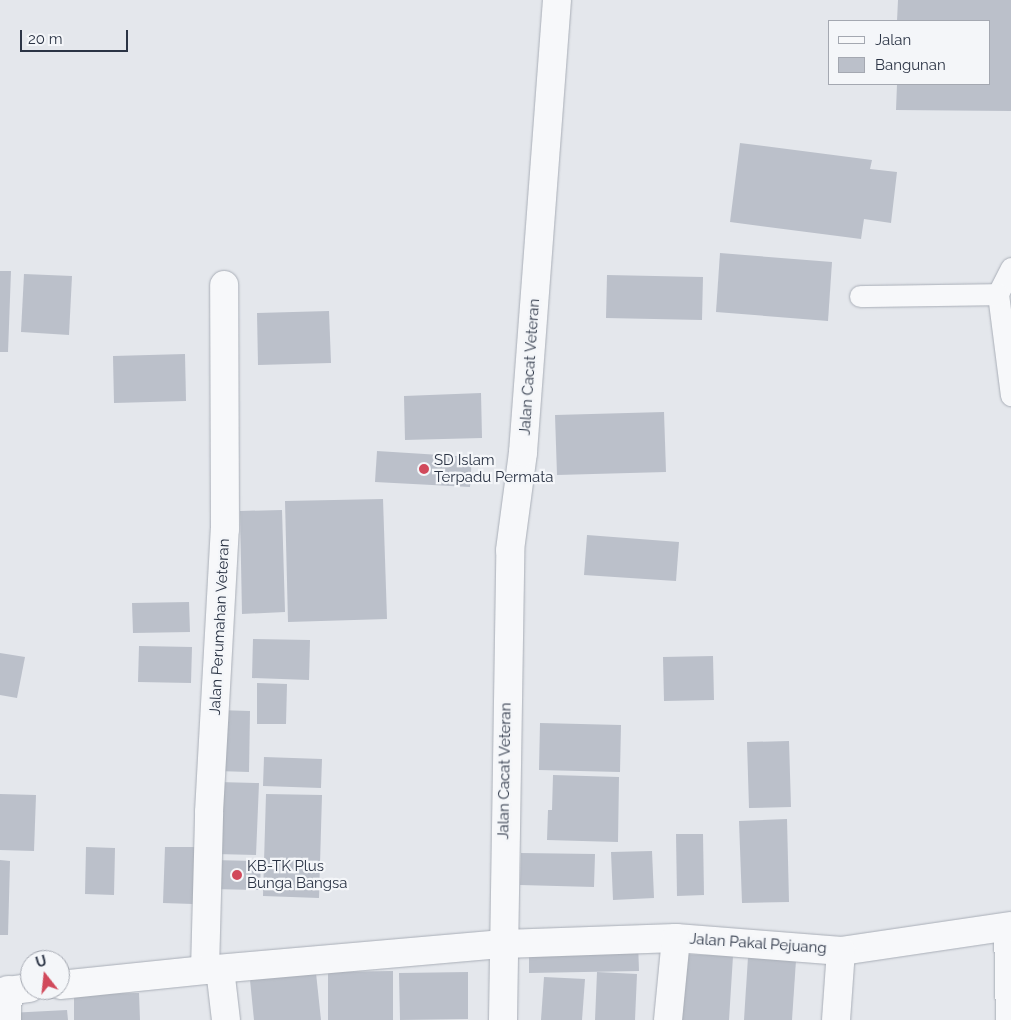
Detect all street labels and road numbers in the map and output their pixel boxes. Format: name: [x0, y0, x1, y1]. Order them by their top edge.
street label: Jalan Cacat Veteran: [516, 298, 544, 436]
street label: Jalan Perumahan Veteran: [206, 538, 234, 716]
street label: Jalan Cacat Veteran: [495, 702, 515, 840]
street label: Jalan Pakal Pejuang: [689, 930, 827, 958]

